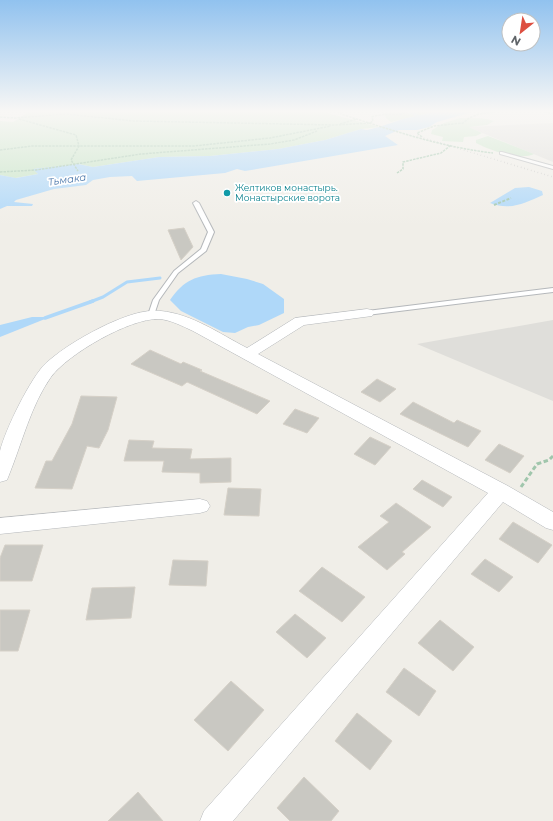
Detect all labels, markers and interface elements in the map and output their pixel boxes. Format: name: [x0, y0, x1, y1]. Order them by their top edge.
north arrow: [501, 12, 541, 52]
text: N: [509, 32, 523, 49]
water label: Тьмака: [47, 170, 87, 189]
place label: Желтиков монастырь. Монастырские ворота: [235, 182, 340, 203]
marker: Желтиков монастырь. Монастырские ворота: [222, 188, 232, 198]

